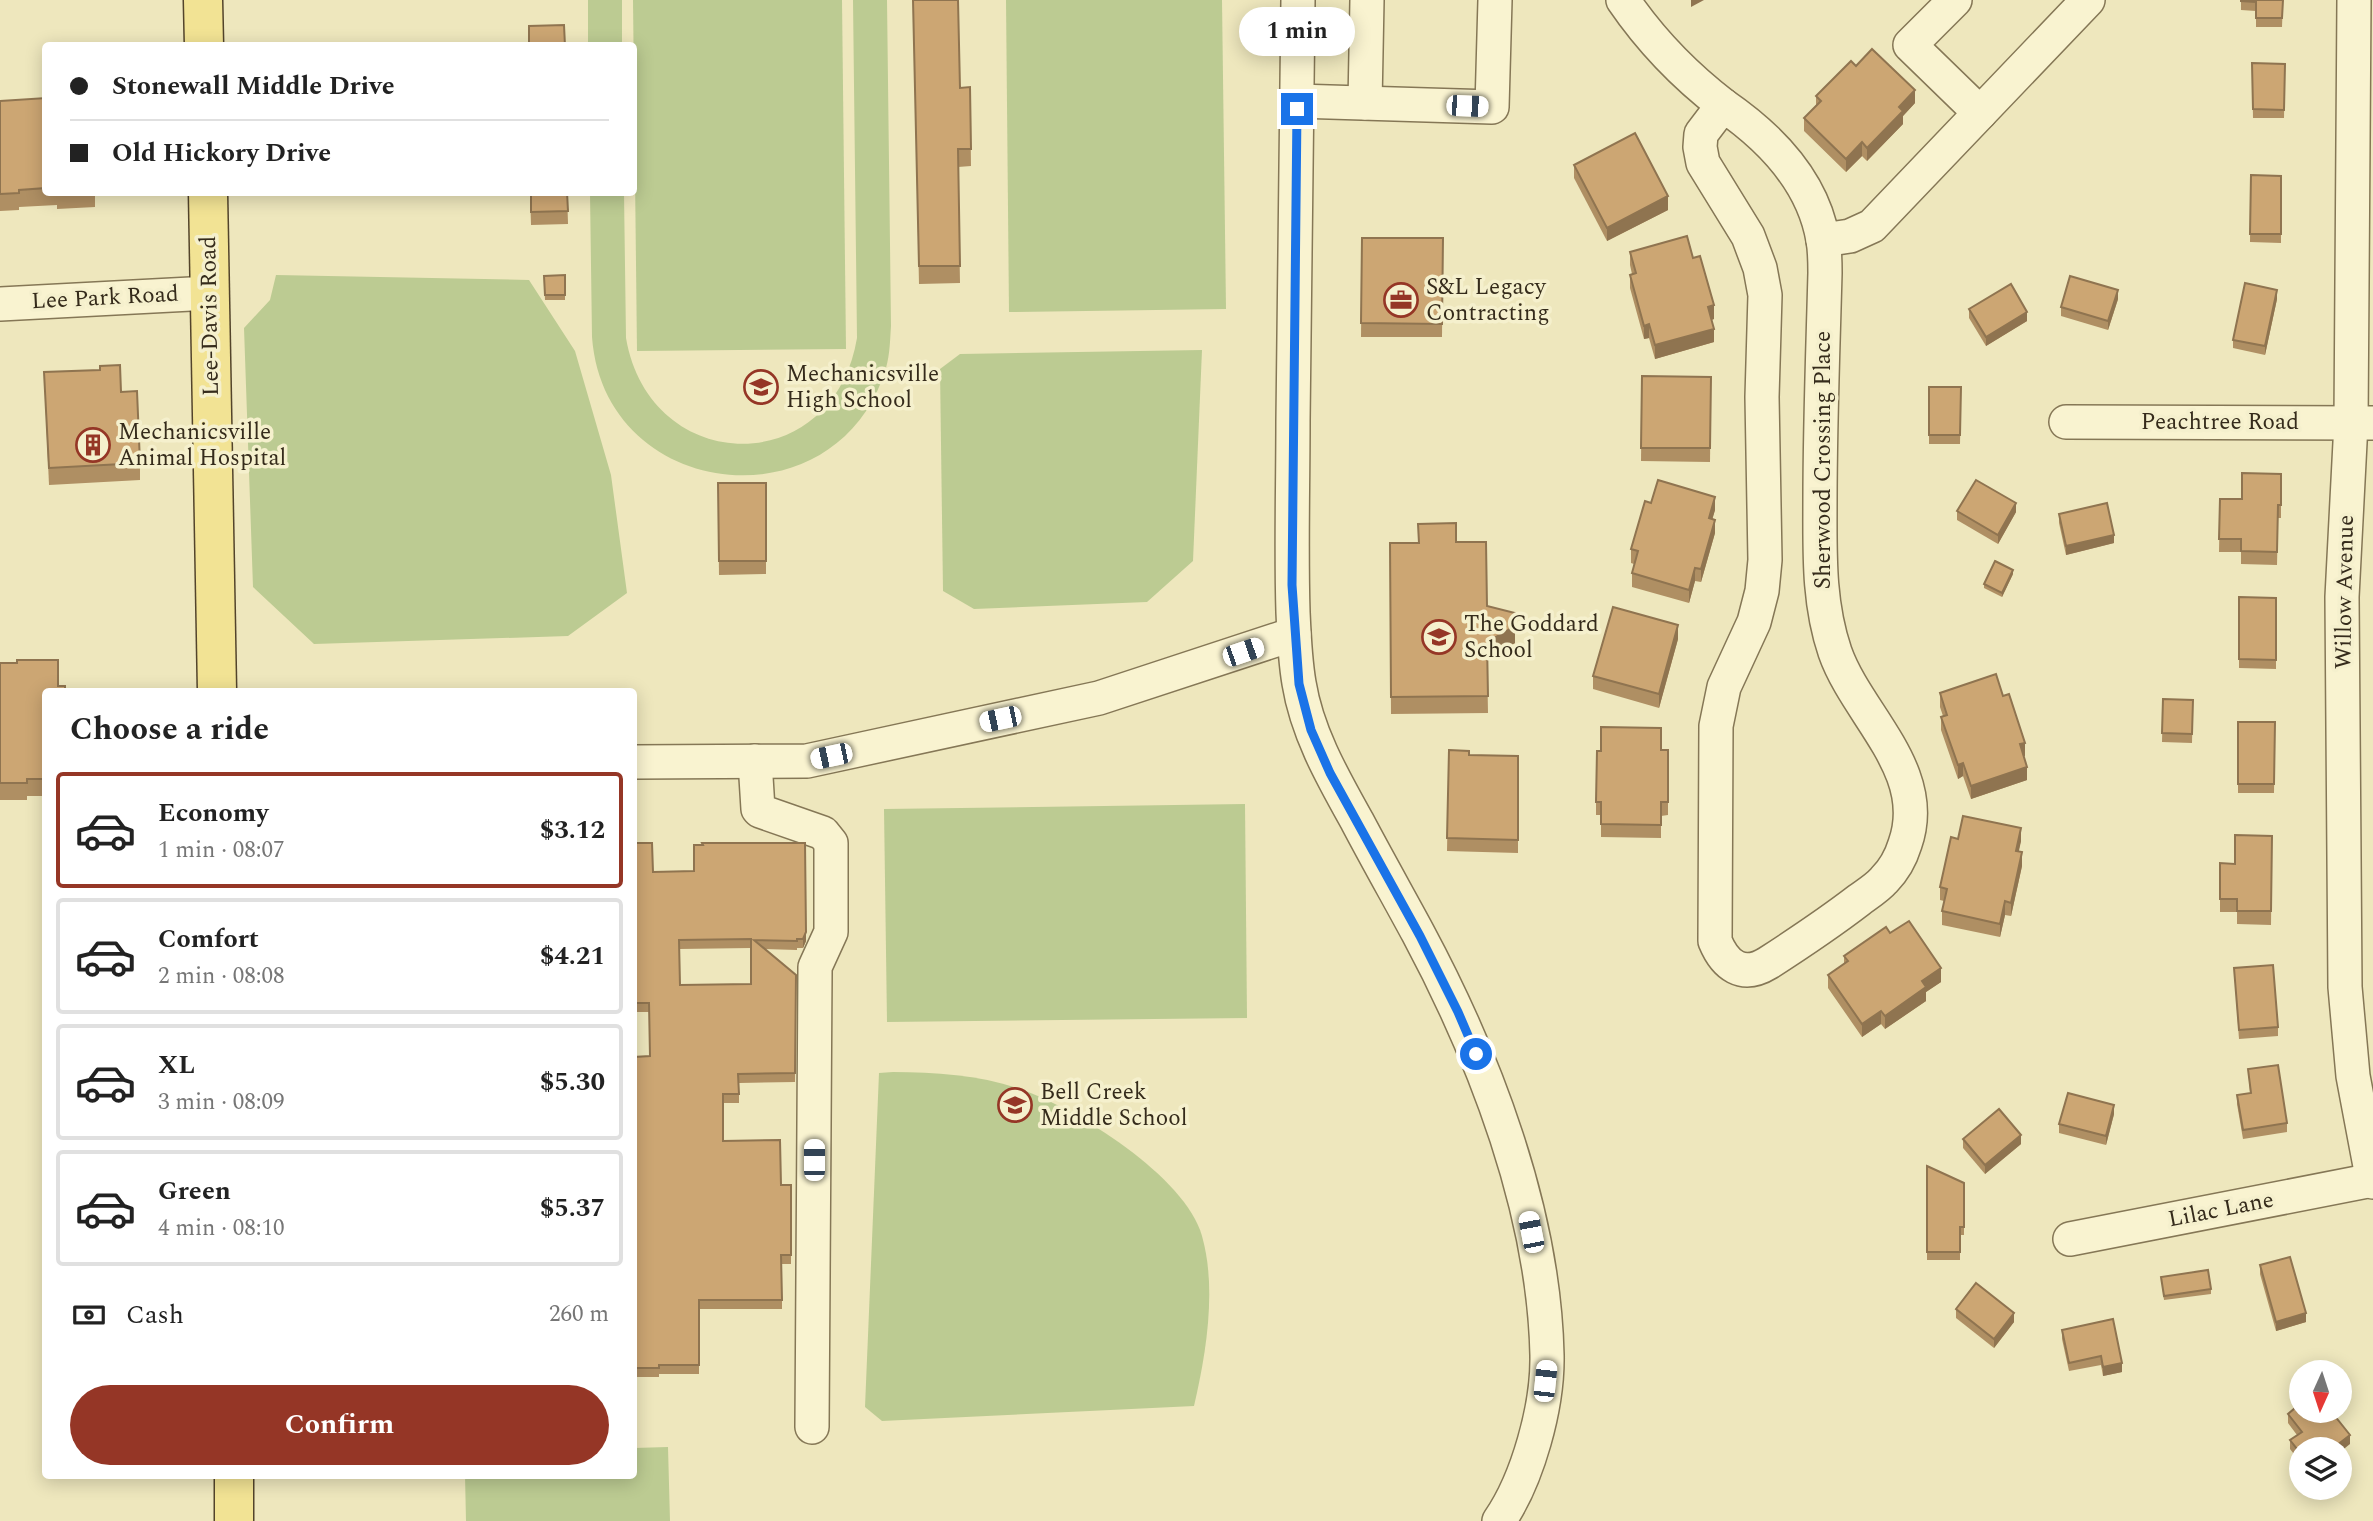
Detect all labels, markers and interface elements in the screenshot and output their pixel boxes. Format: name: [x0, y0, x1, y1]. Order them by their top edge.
callout: 1 min: [1239, 7, 1355, 56]
text: 1 min: [1266, 14, 1328, 49]
text: Stonewall Middle Drive: [112, 66, 395, 106]
route end: [1281, 93, 1313, 125]
car: [1446, 95, 1489, 117]
text: Old Hickory Drive: [112, 133, 331, 173]
street label: Lee-Davis Road: [191, 235, 229, 397]
place label: S&L Legacy Contracting: [1426, 270, 1550, 331]
street label: Lee Park Road: [30, 277, 180, 319]
office icon: S&L Legacy Contracting: [1382, 281, 1420, 319]
street label: Sherwood Crossing Place: [1806, 331, 1841, 589]
place label: Mechanicsville High School: [786, 357, 939, 418]
school or university icon: Mechanicsville High School: [742, 368, 780, 406]
street label: Peachtree Road: [2141, 405, 2299, 440]
place label: Mechanicsville Animal Hospital: [118, 415, 286, 476]
building icon: Mechanicsville Animal Hospital: [74, 426, 112, 464]
street label: Willow Avenue: [2326, 514, 2364, 670]
place label: The Goddard School: [1464, 607, 1599, 668]
school or university icon: The Goddard School: [1420, 618, 1458, 656]
car: [1220, 635, 1267, 669]
car: [978, 704, 1023, 734]
text: Choose a ride: [70, 705, 269, 754]
car: [809, 741, 854, 771]
text: Economy: [158, 793, 268, 833]
icon: car: [74, 799, 137, 862]
text: $3.12: [540, 810, 605, 850]
text: 1 min · 08:07: [158, 833, 285, 868]
text: Comfort: [158, 919, 259, 959]
icon: car: [74, 925, 137, 988]
text: $4.21: [540, 936, 605, 976]
text: 2 min · 08:08: [158, 959, 285, 994]
route start: [1460, 1038, 1492, 1070]
text: XL: [158, 1045, 195, 1085]
icon: car: [74, 1051, 137, 1114]
text: $5.30: [540, 1062, 605, 1102]
place label: Bell Creek Middle School: [1040, 1075, 1187, 1136]
text: 3 min · 08:09: [158, 1085, 285, 1120]
school or university icon: Bell Creek Middle School: [996, 1086, 1034, 1124]
car: [804, 1139, 825, 1181]
text: Green: [158, 1171, 231, 1211]
icon: car: [74, 1177, 137, 1240]
street label: Lilac Lane: [2165, 1183, 2277, 1237]
text: $5.37: [540, 1188, 605, 1228]
car: [1517, 1209, 1546, 1255]
text: 4 min · 08:10: [158, 1211, 285, 1246]
text: Cash: [126, 1295, 184, 1335]
icon: cash: [70, 1296, 108, 1334]
text: 260 m: [549, 1297, 609, 1332]
car: [1533, 1359, 1558, 1403]
north arrow: [2289, 1360, 2352, 1423]
map controls: [2289, 1360, 2352, 1500]
button: Confirm: [70, 1385, 609, 1465]
button: layers: [2289, 1437, 2352, 1500]

